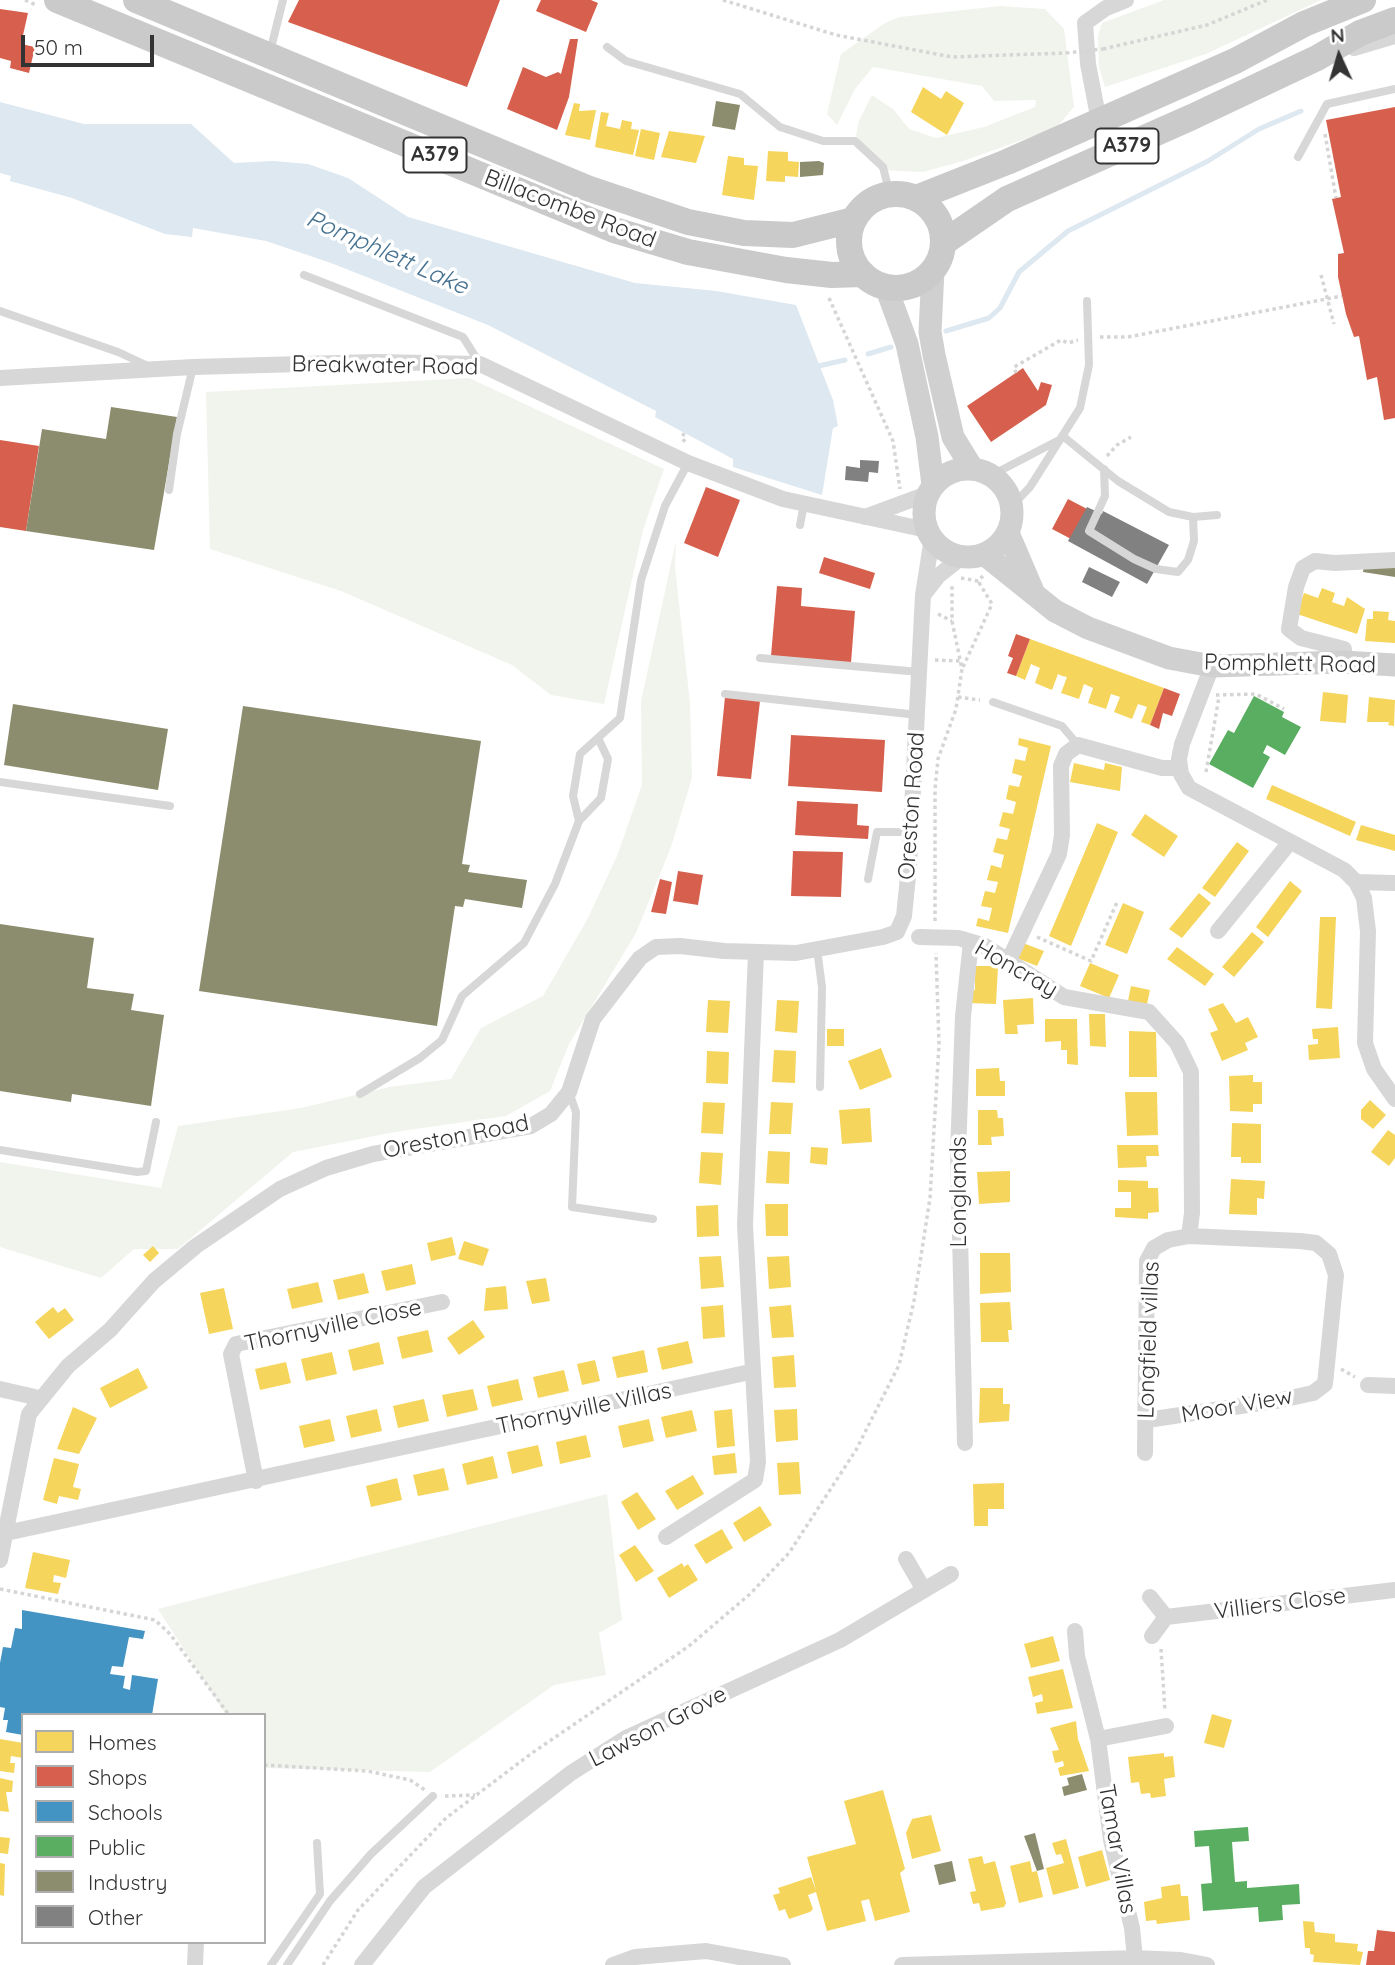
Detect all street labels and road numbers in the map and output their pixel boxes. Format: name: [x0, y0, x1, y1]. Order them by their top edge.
road number: A379: [1096, 128, 1158, 164]
road number: A379: [404, 138, 466, 172]
street label: Billacombe Road: [480, 164, 660, 254]
street label: Breakwater Road: [291, 351, 479, 381]
street label: Pomphlett Road: [1204, 649, 1376, 679]
street label: Oreston Road: [893, 731, 931, 881]
street label: Honcray: [970, 934, 1062, 1004]
street label: Oreston Road: [381, 1109, 531, 1165]
street label: Longlands: [945, 1136, 973, 1248]
street label: Longfield villas: [1132, 1261, 1166, 1419]
street label: Thornyville Close: [242, 1294, 424, 1358]
street label: Thornyville Villas: [494, 1377, 674, 1441]
street label: Moor View: [1179, 1383, 1295, 1429]
street label: Villiers Close: [1213, 1582, 1347, 1626]
street label: Lawson Grove: [585, 1681, 731, 1773]
street label: Tamar Villas: [1092, 1782, 1142, 1916]

